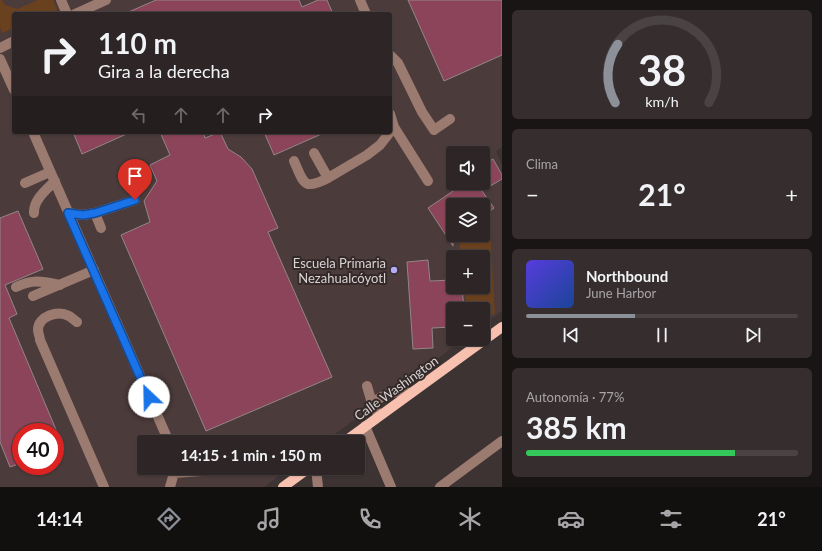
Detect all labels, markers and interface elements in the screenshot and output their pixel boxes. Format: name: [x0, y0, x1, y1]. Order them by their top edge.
text: 110 m: [98, 26, 177, 60]
icon: right: [32, 28, 84, 80]
text: 38: [638, 44, 686, 94]
text: Gira a la derecha: [98, 60, 230, 82]
text: km/h: [645, 92, 679, 109]
icon: left: [128, 104, 150, 126]
icon: ahead: [170, 104, 192, 126]
icon: ahead: [212, 104, 234, 126]
icon: right: [254, 104, 276, 126]
map controls: [446, 146, 490, 346]
button: sound: [446, 146, 490, 190]
text: Clima: [526, 156, 558, 172]
pin: [118, 159, 152, 200]
icon: arrive: [124, 165, 146, 187]
text: 21°: [638, 176, 686, 212]
text: −: [526, 181, 539, 208]
text: +: [785, 181, 798, 208]
button: layers: [446, 198, 490, 242]
button: +: [446, 250, 490, 294]
place label: Escuela Primaria Nezahualcóyotl: [293, 255, 386, 286]
marker: Escuela Primaria Nezahualcóyotl: [389, 265, 399, 275]
text: Northbound: [586, 267, 668, 285]
text: June Harbor: [586, 285, 656, 301]
button: −: [446, 302, 490, 346]
icon: previous: [560, 324, 582, 346]
icon: pause: [651, 324, 673, 346]
icon: next: [742, 324, 764, 346]
street label: Calle Washington: [351, 352, 441, 424]
position arrow: [128, 376, 170, 418]
text: Autonomía · 77%: [526, 389, 624, 405]
text: 385 km: [526, 409, 627, 445]
speed limit sign: 40: [12, 423, 64, 475]
text: 14:15 · 1 min · 150 m: [181, 446, 321, 464]
icon: directions: [155, 505, 183, 533]
icon: music: [255, 505, 283, 533]
icon: phone: [356, 505, 384, 533]
icon: climate: [456, 505, 484, 533]
icon: car: [557, 505, 585, 533]
icon: filters: [657, 505, 685, 533]
text: 14:14: [36, 508, 83, 530]
text: 21°: [757, 508, 786, 530]

